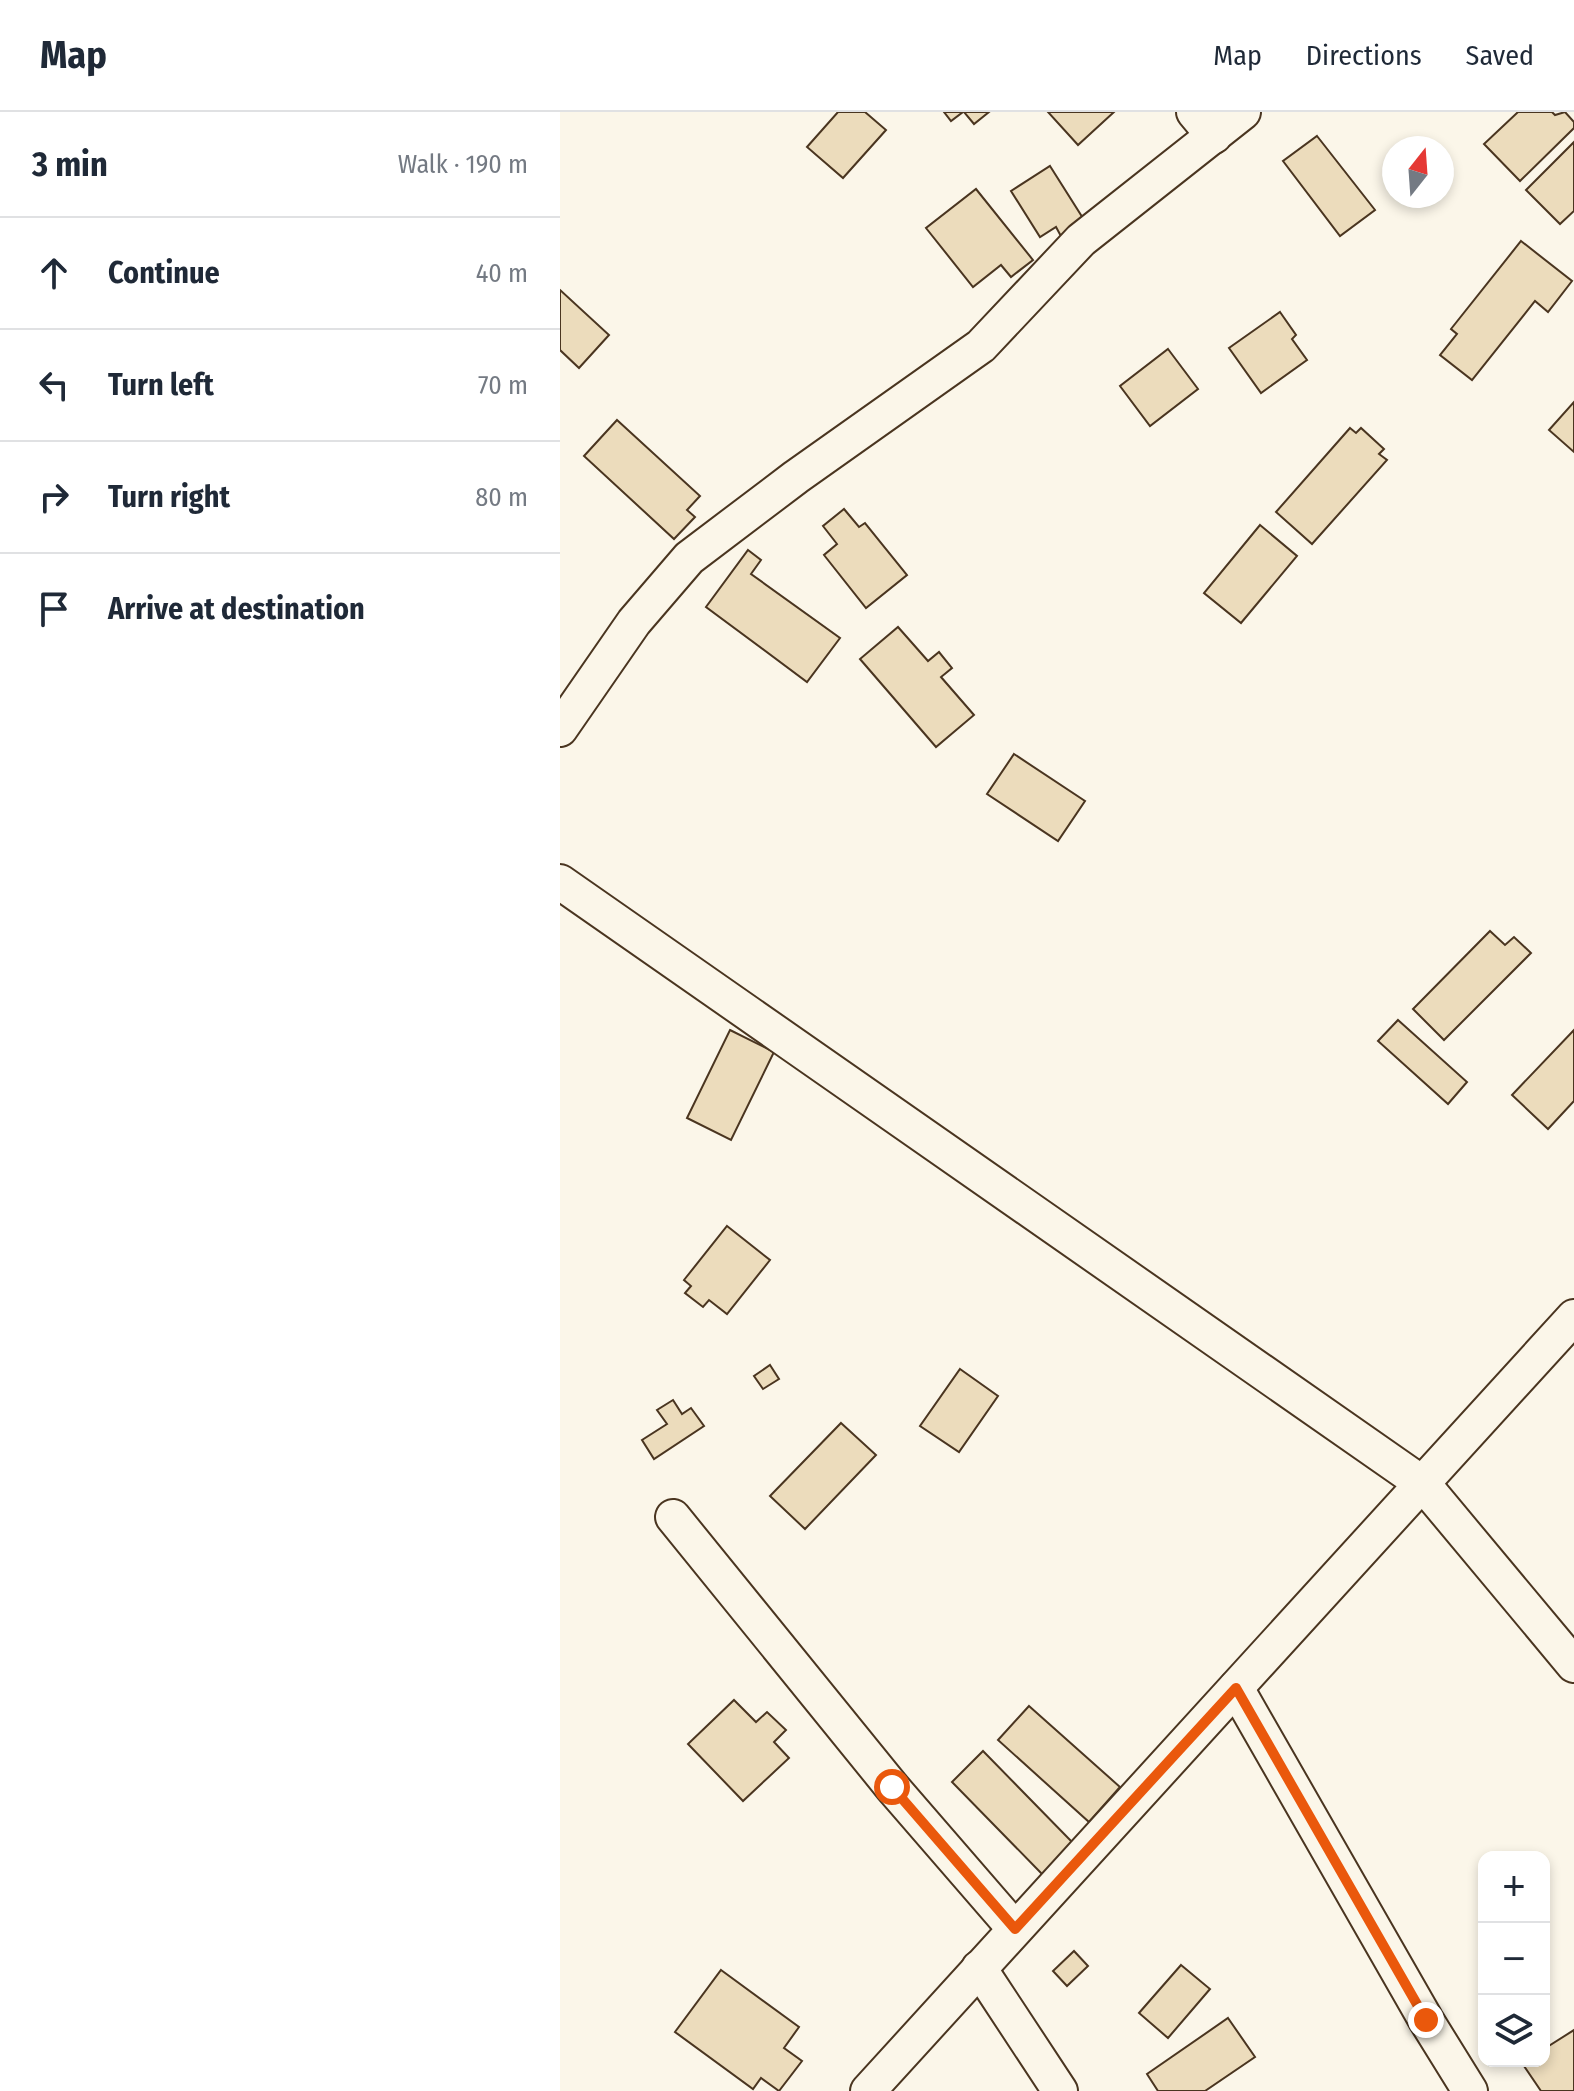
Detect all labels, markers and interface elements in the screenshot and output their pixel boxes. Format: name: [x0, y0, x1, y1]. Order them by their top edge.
text: Map: [40, 32, 107, 78]
text: Map: [1213, 39, 1262, 72]
text: Directions: [1306, 39, 1422, 72]
text: Saved: [1466, 39, 1534, 72]
north arrow: [1382, 136, 1454, 208]
text: 3 min: [32, 144, 108, 185]
text: Walk · 190 m: [398, 149, 528, 180]
icon: ahead: [32, 251, 76, 295]
text: Continue: [108, 255, 220, 291]
text: 40 m: [476, 258, 528, 289]
icon: left: [32, 363, 76, 407]
text: Turn left: [108, 367, 214, 403]
text: 70 m: [478, 370, 528, 401]
icon: right: [32, 475, 76, 519]
text: Turn right: [108, 479, 230, 515]
text: 80 m: [475, 482, 528, 513]
icon: arrive: [32, 587, 76, 631]
text: Arrive at destination: [108, 591, 365, 627]
route start: [874, 1769, 910, 1805]
map controls: [1478, 1851, 1550, 2067]
button: +: [1478, 1851, 1550, 1923]
button: −: [1478, 1923, 1550, 1995]
button: layers: [1478, 1995, 1550, 2067]
route end: [1408, 2002, 1444, 2038]

